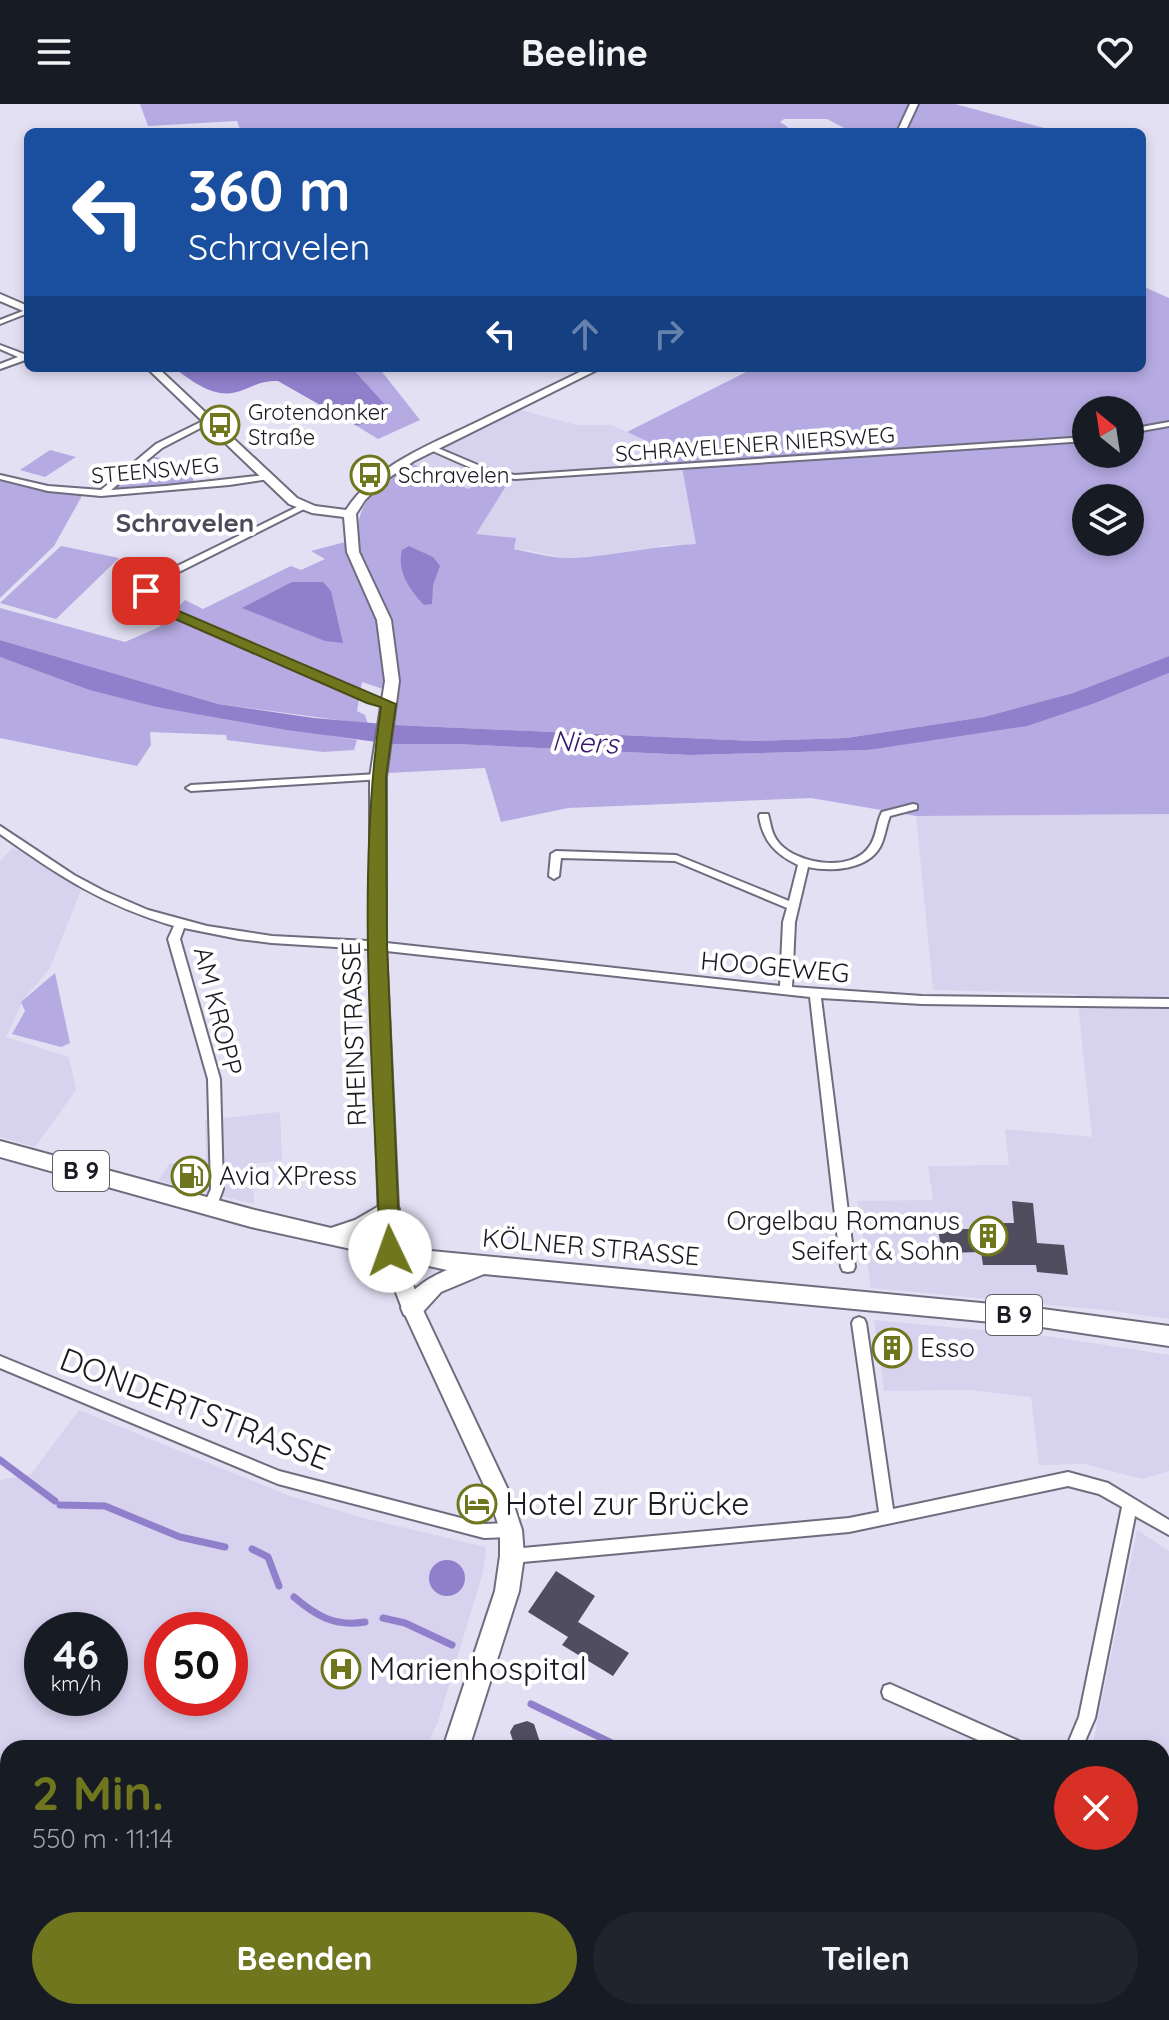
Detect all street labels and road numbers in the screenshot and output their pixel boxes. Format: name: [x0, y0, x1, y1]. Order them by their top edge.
street label: SCHRAVELENER NIERSWEG: [614, 420, 896, 468]
street label: STEENSWEG: [90, 450, 220, 490]
street label: RHEINSTRASSE: [334, 941, 373, 1127]
street label: AM KROPP: [187, 943, 250, 1078]
street label: HOOGEWEG: [699, 944, 851, 989]
road number: B 9: [53, 1151, 109, 1191]
street label: KÖLNER STRASSE: [481, 1221, 701, 1272]
road number: B 9: [986, 1295, 1042, 1335]
street label: DONDERTSTRASSE: [55, 1338, 336, 1478]

